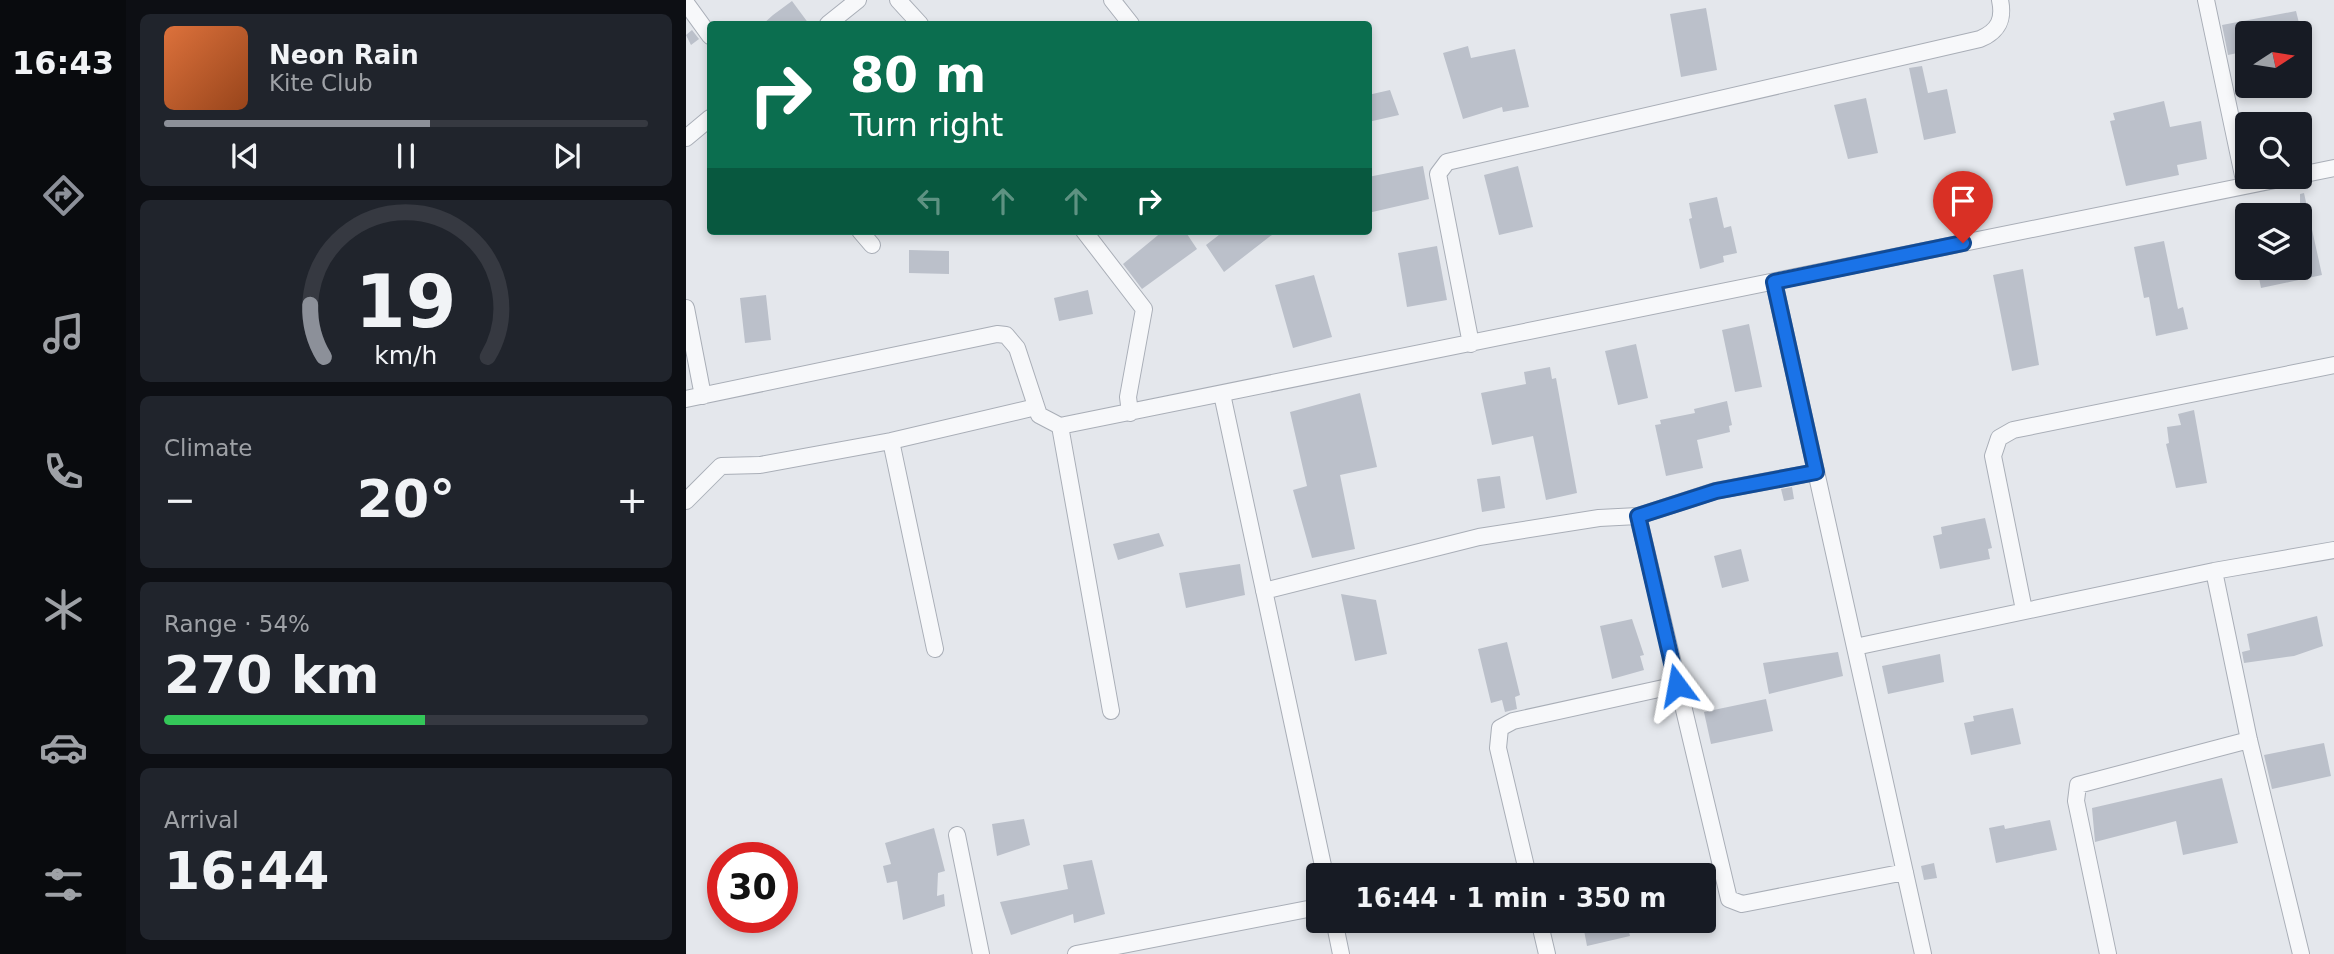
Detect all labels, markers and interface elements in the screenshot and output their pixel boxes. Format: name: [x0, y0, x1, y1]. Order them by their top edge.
north arrow: [2235, 21, 2312, 98]
map controls: [2235, 21, 2312, 280]
text: Neon Rain: [269, 40, 419, 70]
text: 16:43: [12, 44, 114, 82]
text: 80 m: [850, 47, 986, 104]
icon: right: [735, 49, 826, 140]
text: Kite Club: [269, 70, 373, 96]
text: Turn right: [850, 106, 1003, 144]
button: search: [2235, 112, 2312, 189]
icon: previous: [226, 137, 264, 175]
icon: pause: [387, 137, 425, 175]
icon: next: [548, 137, 586, 175]
icon: directions: [39, 171, 88, 220]
pin: [1933, 171, 1993, 243]
icon: left: [911, 182, 949, 220]
icon: ahead: [984, 182, 1022, 220]
icon: ahead: [1057, 182, 1095, 220]
icon: right: [1130, 182, 1168, 220]
icon: arrive: [1944, 182, 1982, 220]
button: layers: [2235, 203, 2312, 280]
text: 19: [355, 259, 457, 344]
icon: music: [39, 309, 88, 358]
text: km/h: [374, 341, 438, 370]
text: Climate: [164, 435, 253, 461]
icon: phone: [39, 447, 88, 496]
text: 20°: [357, 469, 455, 529]
text: −: [164, 478, 196, 522]
text: +: [616, 478, 648, 522]
icon: climate: [39, 585, 88, 634]
text: Range · 54%: [164, 611, 310, 637]
text: 270 km: [164, 645, 379, 705]
position arrow: [1640, 648, 1714, 722]
icon: car: [39, 723, 88, 772]
text: Arrival: [164, 807, 239, 833]
text: 16:44: [164, 841, 330, 901]
speed limit sign: 30: [707, 842, 798, 933]
icon: filters: [39, 860, 88, 909]
text: 16:44 · 1 min · 350 m: [1356, 883, 1666, 913]

